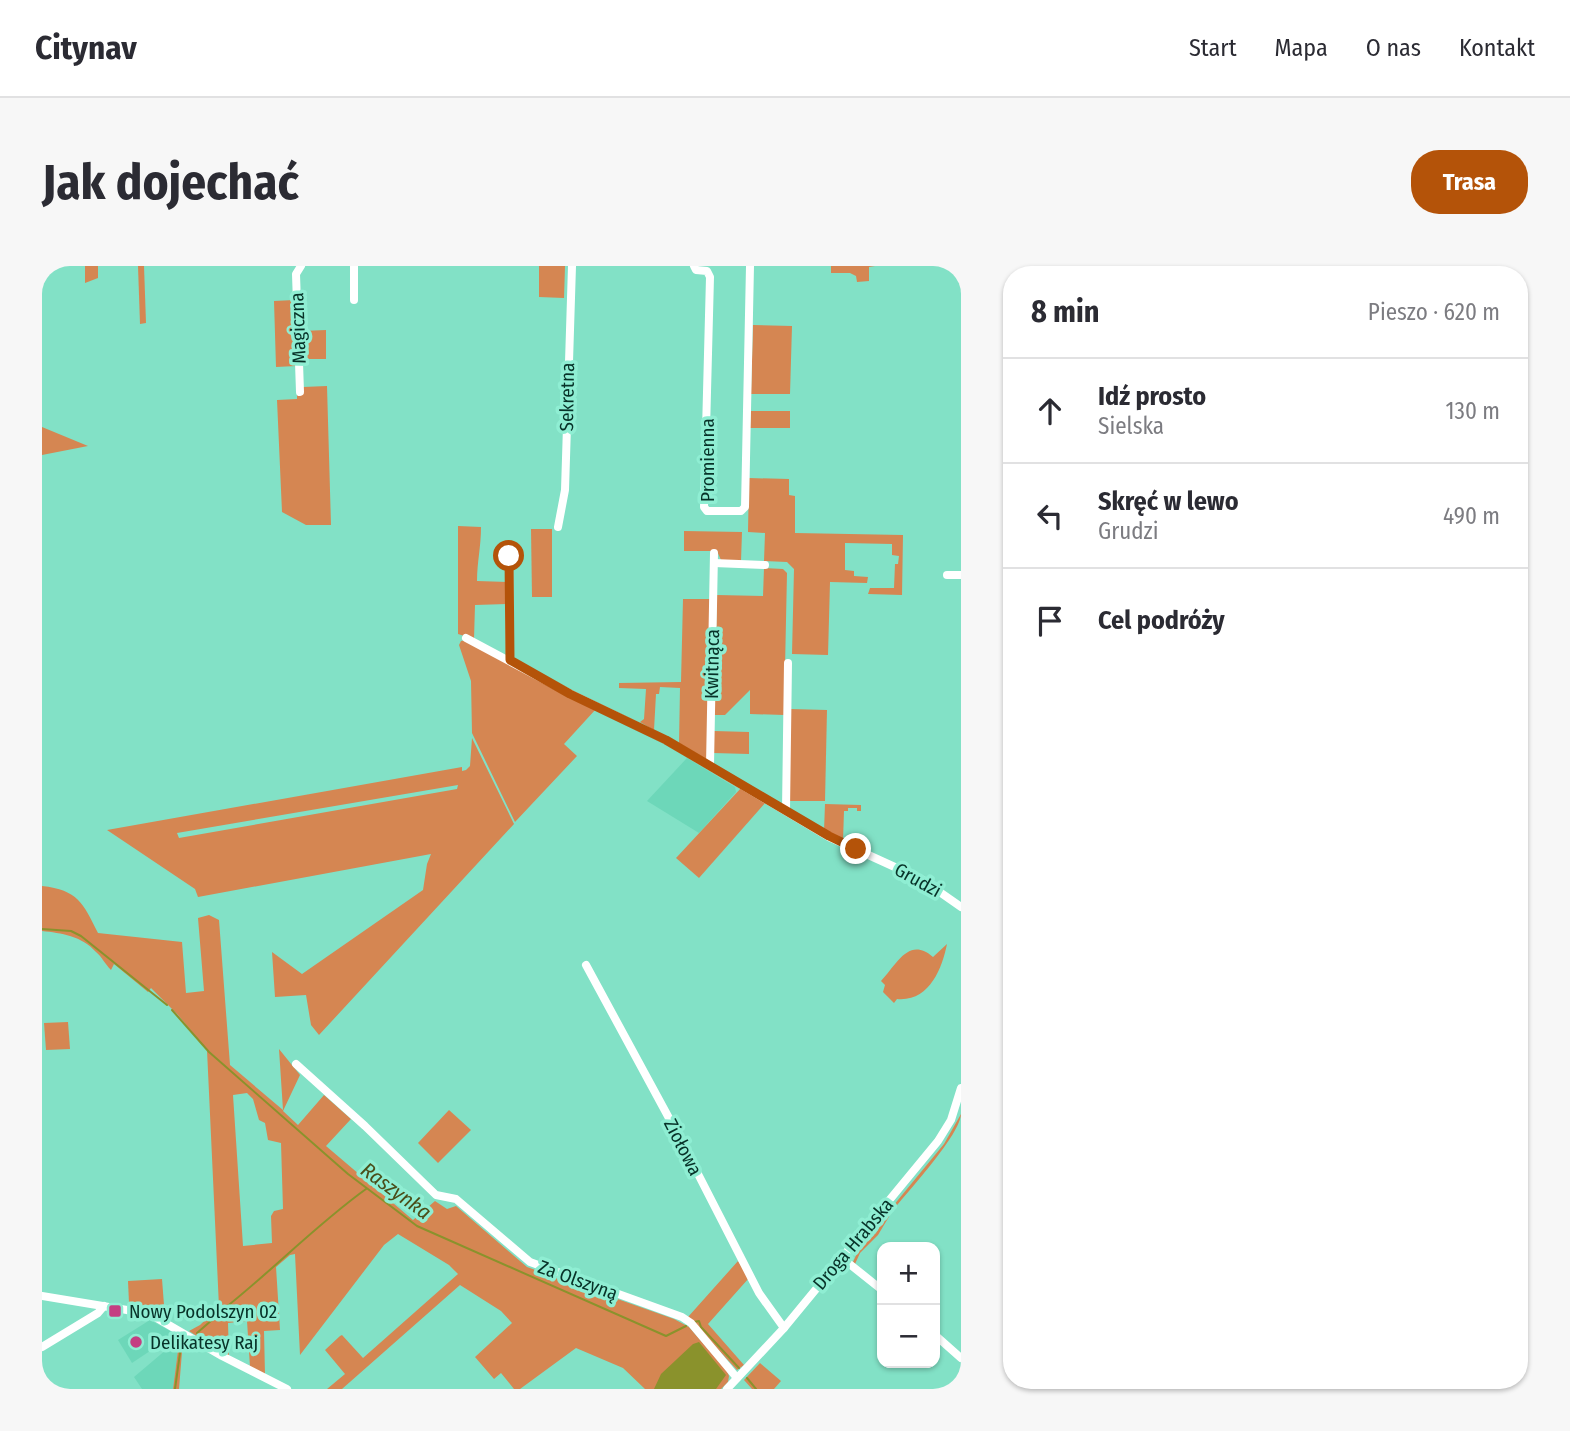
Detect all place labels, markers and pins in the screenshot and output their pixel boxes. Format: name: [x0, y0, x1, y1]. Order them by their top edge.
place label: Nowy Podolszyn 02: [129, 1300, 277, 1323]
marker: Nowy Podolszyn 02: [107, 1303, 123, 1319]
place label: Delikatesy Raj: [150, 1331, 258, 1354]
marker: Delikatesy Raj: [128, 1334, 144, 1350]

